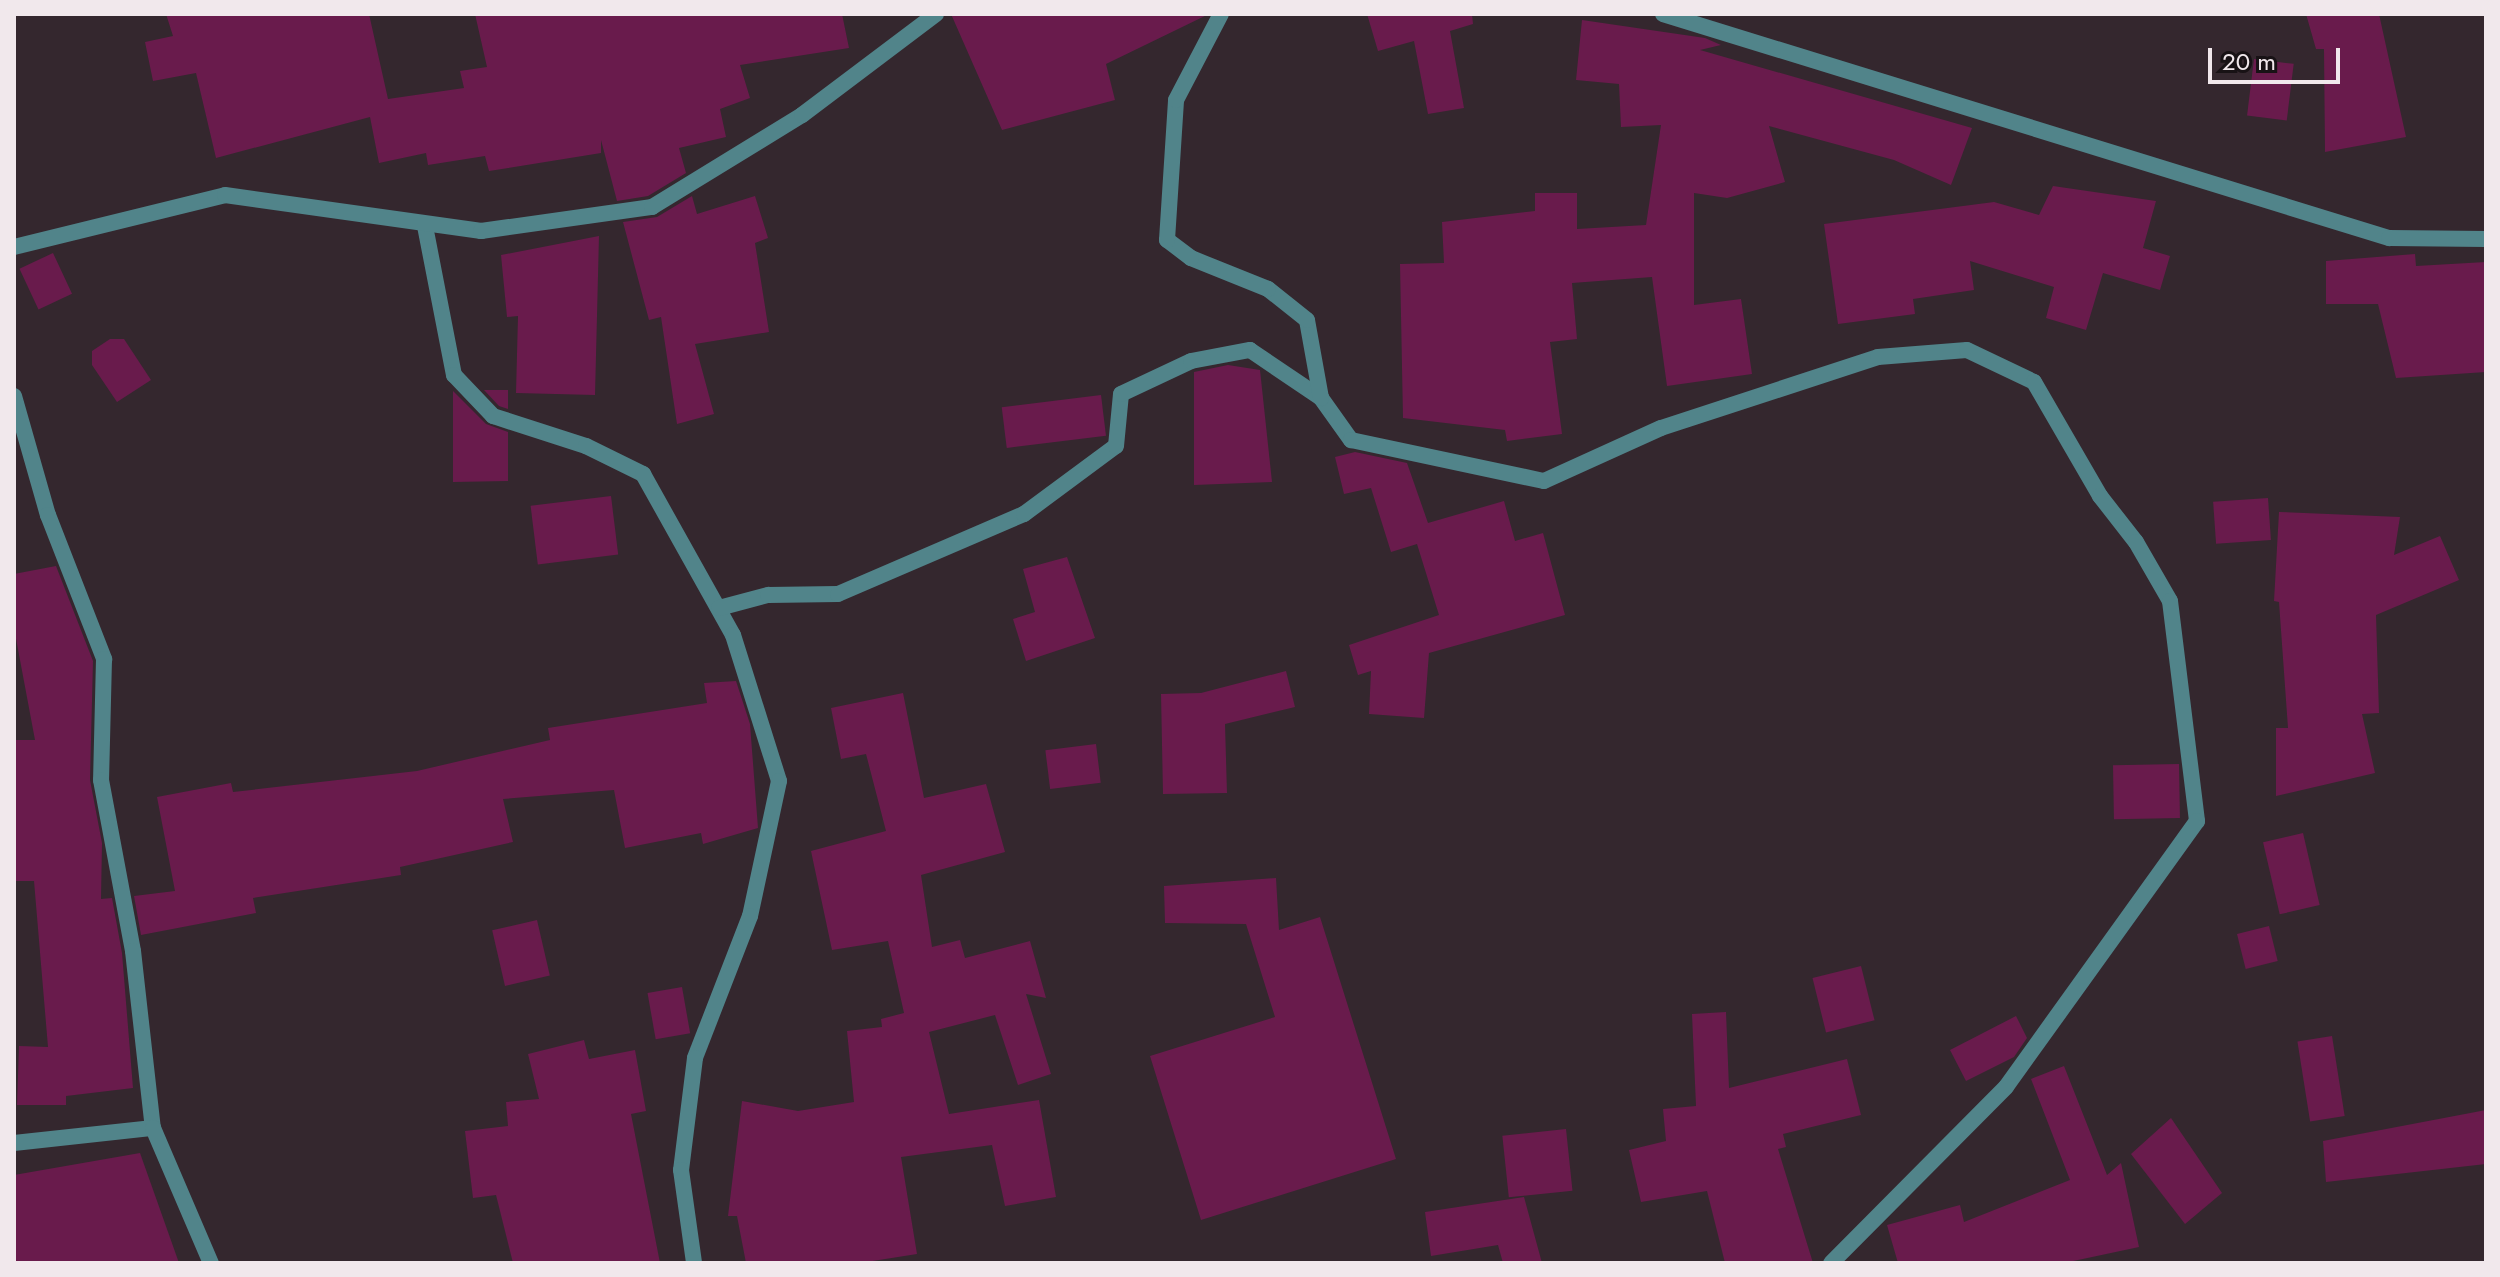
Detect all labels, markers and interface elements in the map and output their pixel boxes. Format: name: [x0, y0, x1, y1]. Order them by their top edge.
scale bar: [2212, 32, 2344, 82]
text: 20 m: [2222, 44, 2276, 79]

